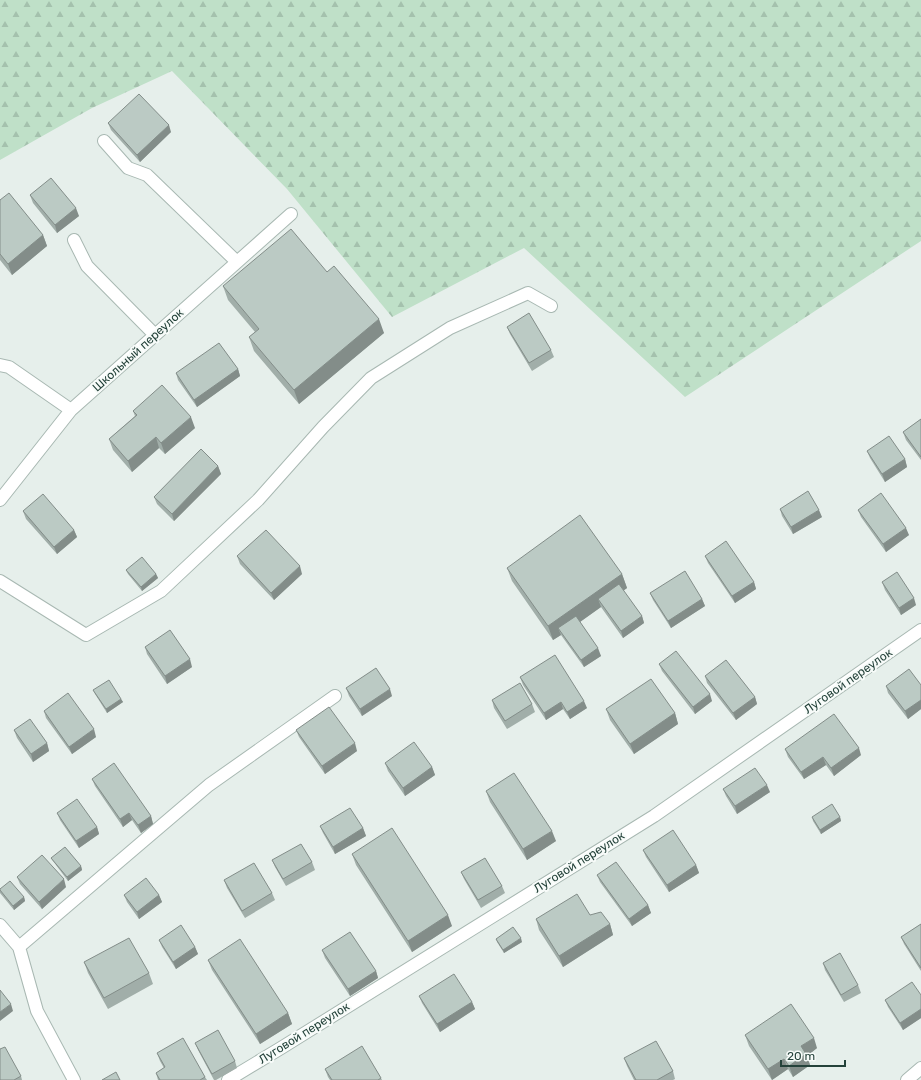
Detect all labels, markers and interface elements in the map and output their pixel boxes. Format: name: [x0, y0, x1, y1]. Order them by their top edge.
street label: Школьный переулок: [90, 305, 187, 394]
street label: Луговой переулок: [801, 645, 895, 717]
street label: Луговой переулок: [531, 828, 628, 896]
street label: Луговой переулок: [256, 999, 353, 1067]
scale bar: [781, 1042, 845, 1068]
text: 20 m: [787, 1049, 815, 1063]

